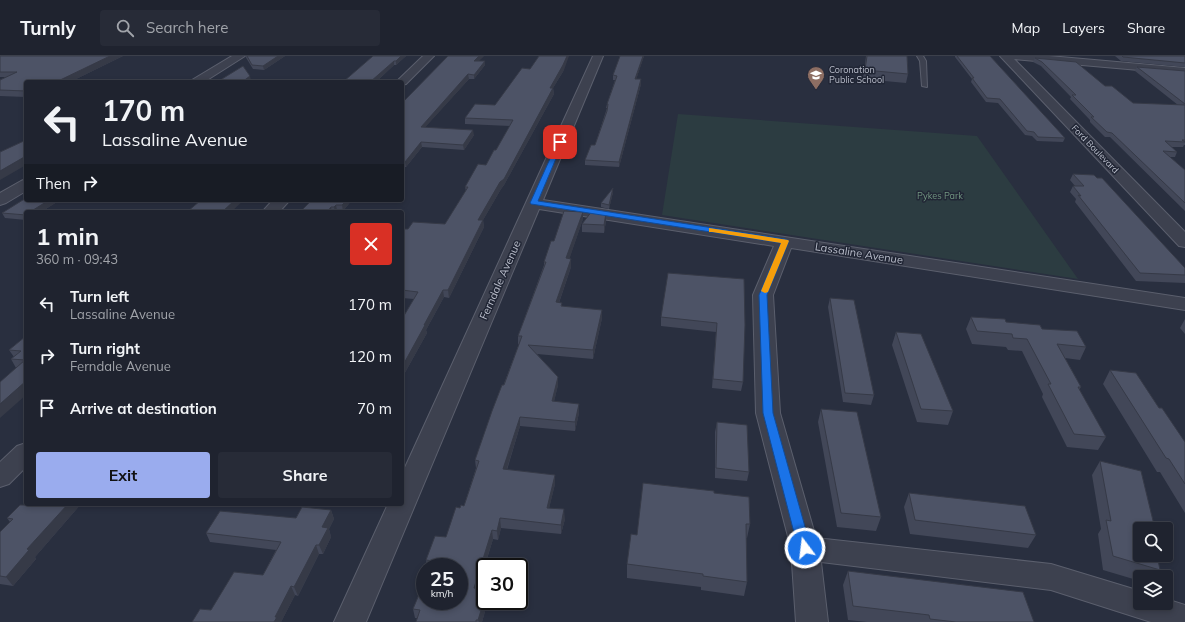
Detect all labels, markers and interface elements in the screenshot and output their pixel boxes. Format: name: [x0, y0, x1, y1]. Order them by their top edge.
search box: [100, 10, 380, 46]
text: Turnly: [20, 16, 76, 40]
icon: search: [114, 17, 136, 39]
text: Search here: [146, 18, 228, 37]
text: Map: [1011, 19, 1040, 37]
text: Layers: [1062, 19, 1105, 37]
text: Share: [1127, 19, 1165, 37]
place label: Coronation Public School: [829, 64, 884, 85]
school or university icon: Coronation Public School: [806, 65, 826, 90]
text: 170 m: [102, 93, 185, 128]
icon: left: [36, 96, 88, 148]
street label: Ford Boulevard: [1069, 122, 1121, 175]
pin: [543, 125, 577, 159]
text: Lassaline Avenue: [102, 128, 248, 151]
icon: arrive: [549, 131, 571, 153]
icon: right: [79, 172, 101, 194]
text: Then: [36, 174, 71, 193]
park label: Pykes Park: [917, 190, 963, 202]
text: 1 min: [36, 221, 99, 251]
button: close: [350, 223, 392, 265]
street label: Ferndale Avenue: [476, 238, 524, 322]
street label: Lassaline Avenue: [814, 239, 904, 267]
text: 360 m · 09:43: [36, 251, 118, 267]
text: Turn left: [70, 287, 129, 306]
icon: left: [36, 293, 58, 315]
text: 170 m: [348, 295, 392, 314]
text: Lassaline Avenue: [70, 306, 175, 322]
text: Turn right: [70, 339, 140, 358]
icon: right: [36, 345, 58, 367]
text: 120 m: [348, 347, 392, 366]
text: Ferndale Avenue: [70, 358, 171, 374]
icon: arrive: [36, 397, 58, 419]
text: Arrive at destination: [70, 399, 217, 418]
text: 70 m: [357, 399, 392, 418]
button: Exit: [36, 452, 210, 498]
button: Share: [218, 452, 392, 498]
map controls: [1133, 522, 1173, 610]
button: search: [1133, 522, 1173, 562]
position arrow: [784, 527, 826, 569]
speed limit sign: 30: [476, 558, 528, 610]
text: 25: [430, 566, 454, 591]
button: layers: [1133, 570, 1173, 610]
text: km/h: [431, 587, 453, 600]

